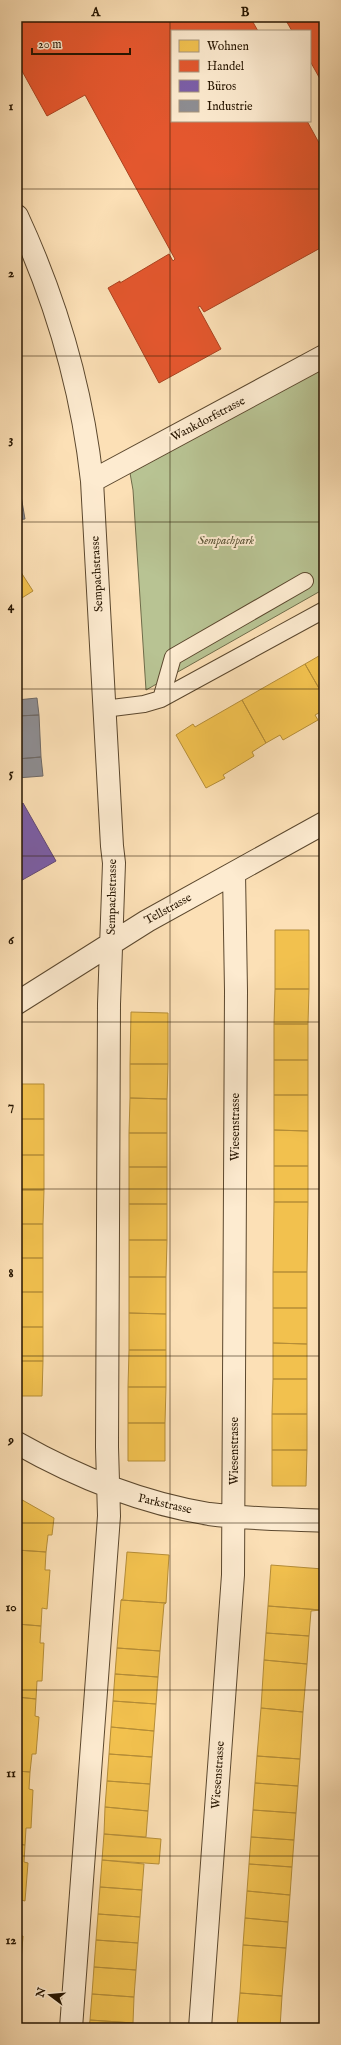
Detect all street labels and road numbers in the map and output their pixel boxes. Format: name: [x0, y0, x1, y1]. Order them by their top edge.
street label: Wankdorfstrasse: [168, 393, 248, 445]
street label: Sempachstrasse: [87, 535, 107, 612]
street label: Sempachstrasse: [104, 858, 121, 935]
street label: Tellstrasse: [142, 890, 195, 928]
street label: Wiesenstrasse: [228, 1092, 243, 1161]
street label: Wiesenstrasse: [227, 1416, 242, 1485]
street label: Parkstrasse: [137, 1491, 194, 1518]
street label: Wiesenstrasse: [208, 1740, 228, 1809]

